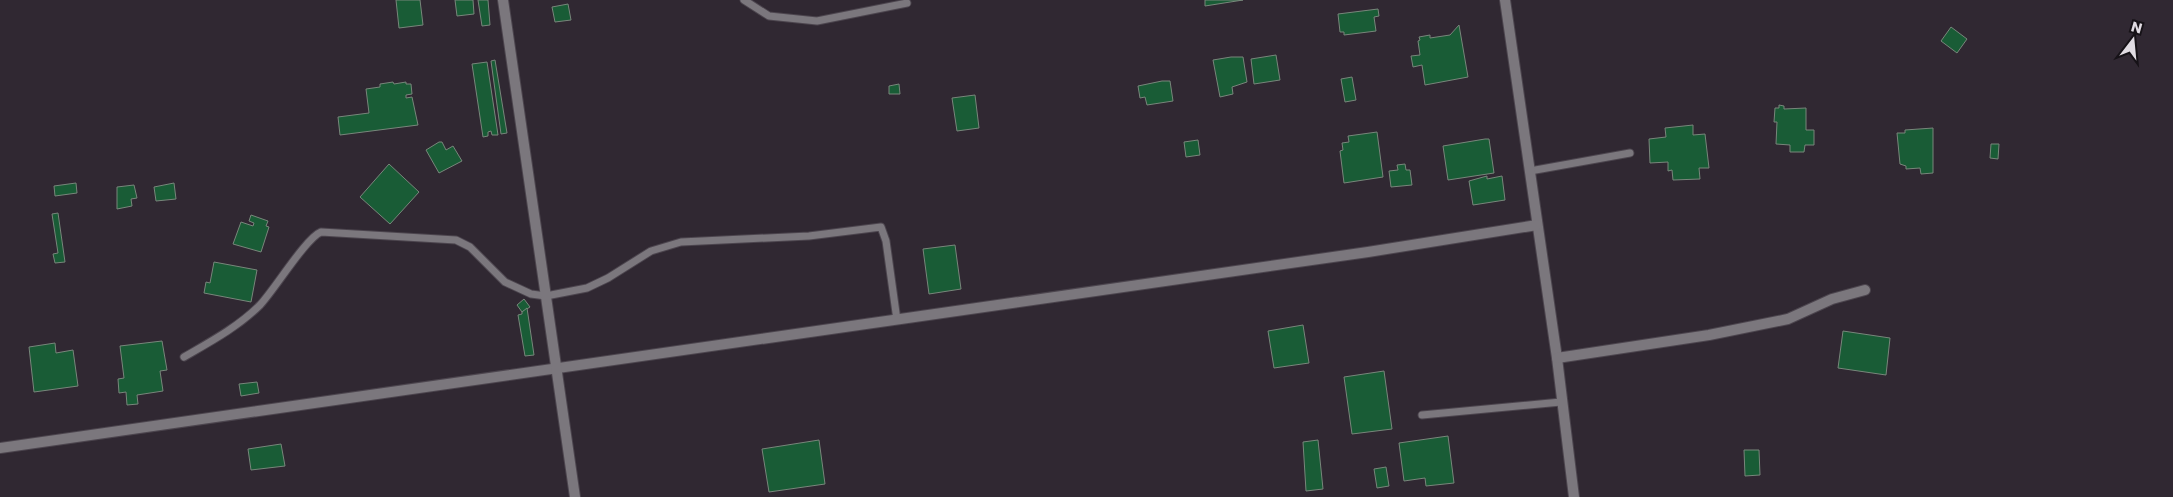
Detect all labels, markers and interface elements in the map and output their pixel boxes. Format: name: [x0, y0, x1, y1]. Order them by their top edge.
north arrow: [2108, 15, 2158, 65]
text: N: [2129, 16, 2144, 39]

